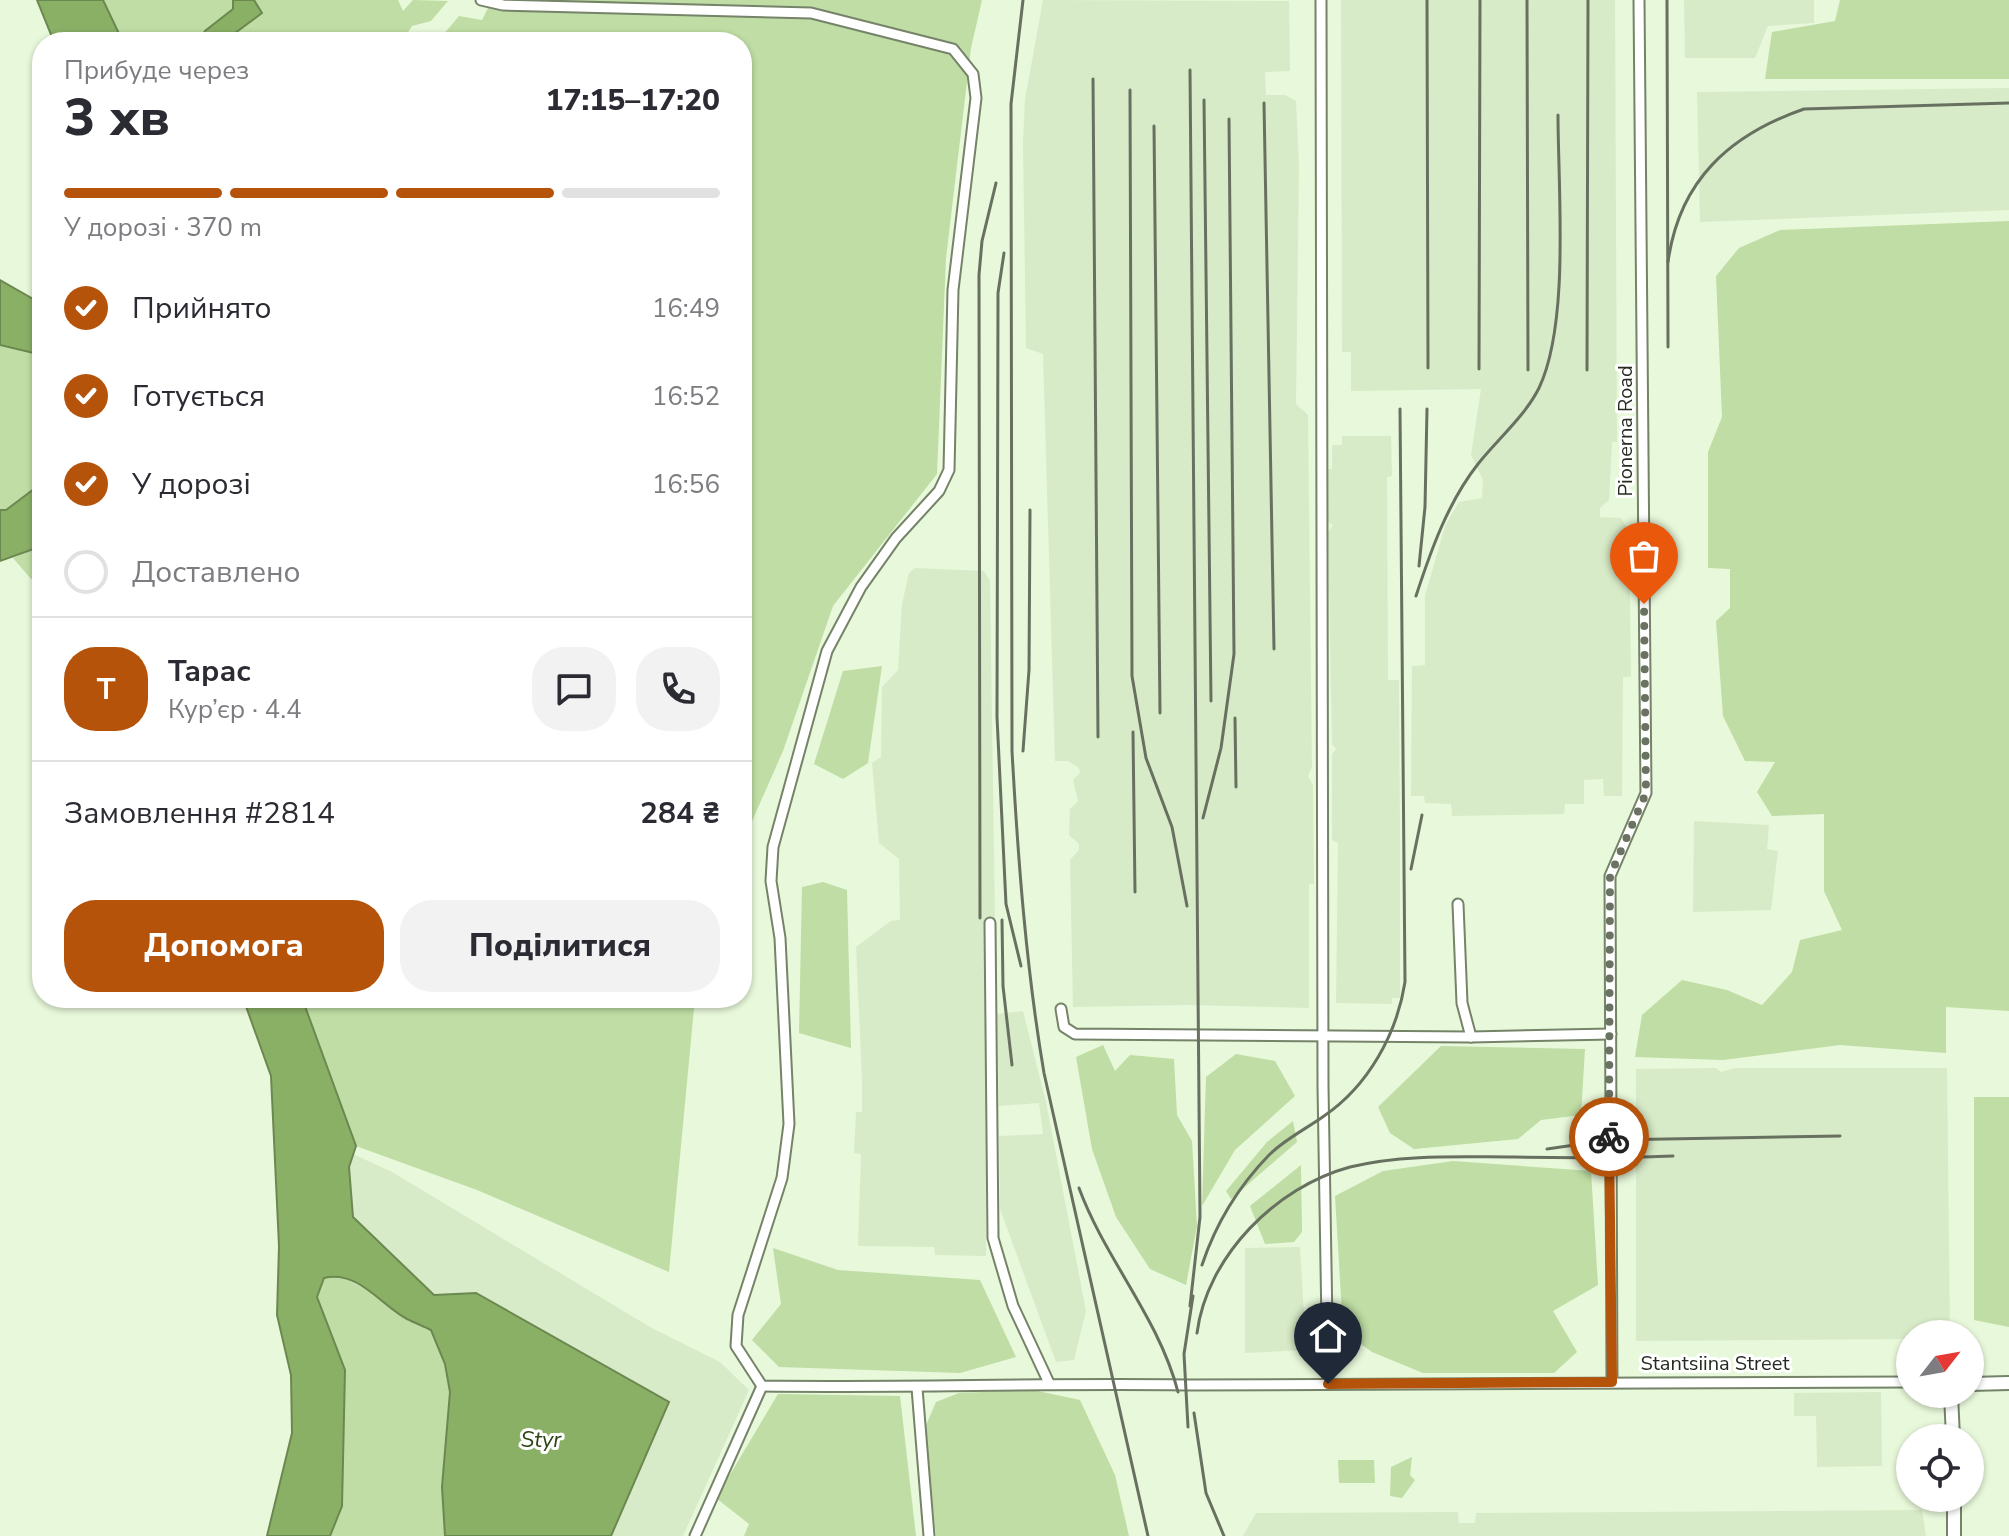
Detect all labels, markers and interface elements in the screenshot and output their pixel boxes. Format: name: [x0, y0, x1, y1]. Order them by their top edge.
text: Прибуде через: [64, 53, 249, 88]
text: 17:15–17:20: [545, 80, 720, 121]
text: 3 хв: [64, 82, 170, 153]
text: У дорозі · 370 m: [64, 210, 262, 245]
icon: check: [64, 286, 108, 330]
text: Прийнято: [132, 288, 272, 329]
text: 16:49: [652, 291, 720, 326]
street label: Pionerna Road: [1612, 365, 1639, 497]
icon: check: [64, 374, 108, 418]
text: Готується: [132, 376, 265, 417]
text: 16:52: [652, 379, 720, 414]
icon: check: [64, 462, 108, 506]
text: У дорозі: [132, 464, 251, 505]
text: 16:56: [652, 467, 720, 502]
pin: [1610, 522, 1678, 604]
icon: bag: [1622, 534, 1666, 578]
text: Доставлено: [132, 552, 300, 593]
button: chat: [532, 647, 616, 731]
button: phone: [636, 647, 720, 731]
text: Тарас: [168, 651, 251, 692]
text: Т: [97, 669, 115, 710]
text: Кур’єр · 4.4: [168, 692, 302, 727]
text: Замовлення #2814: [64, 793, 335, 834]
text: 284 ₴: [640, 793, 720, 834]
button: Допомога: [64, 900, 384, 992]
button: Поділитися: [400, 900, 720, 992]
courier: [1569, 1097, 1649, 1177]
icon: bike: [1587, 1115, 1631, 1159]
pin: [1294, 1302, 1362, 1384]
icon: home: [1306, 1314, 1350, 1358]
north arrow: [1896, 1320, 1984, 1408]
map controls: [1896, 1320, 1984, 1512]
street label: Stantsiina Street: [1641, 1350, 1790, 1377]
button: locate: [1896, 1424, 1984, 1512]
water label: Styr: [521, 1425, 562, 1455]

